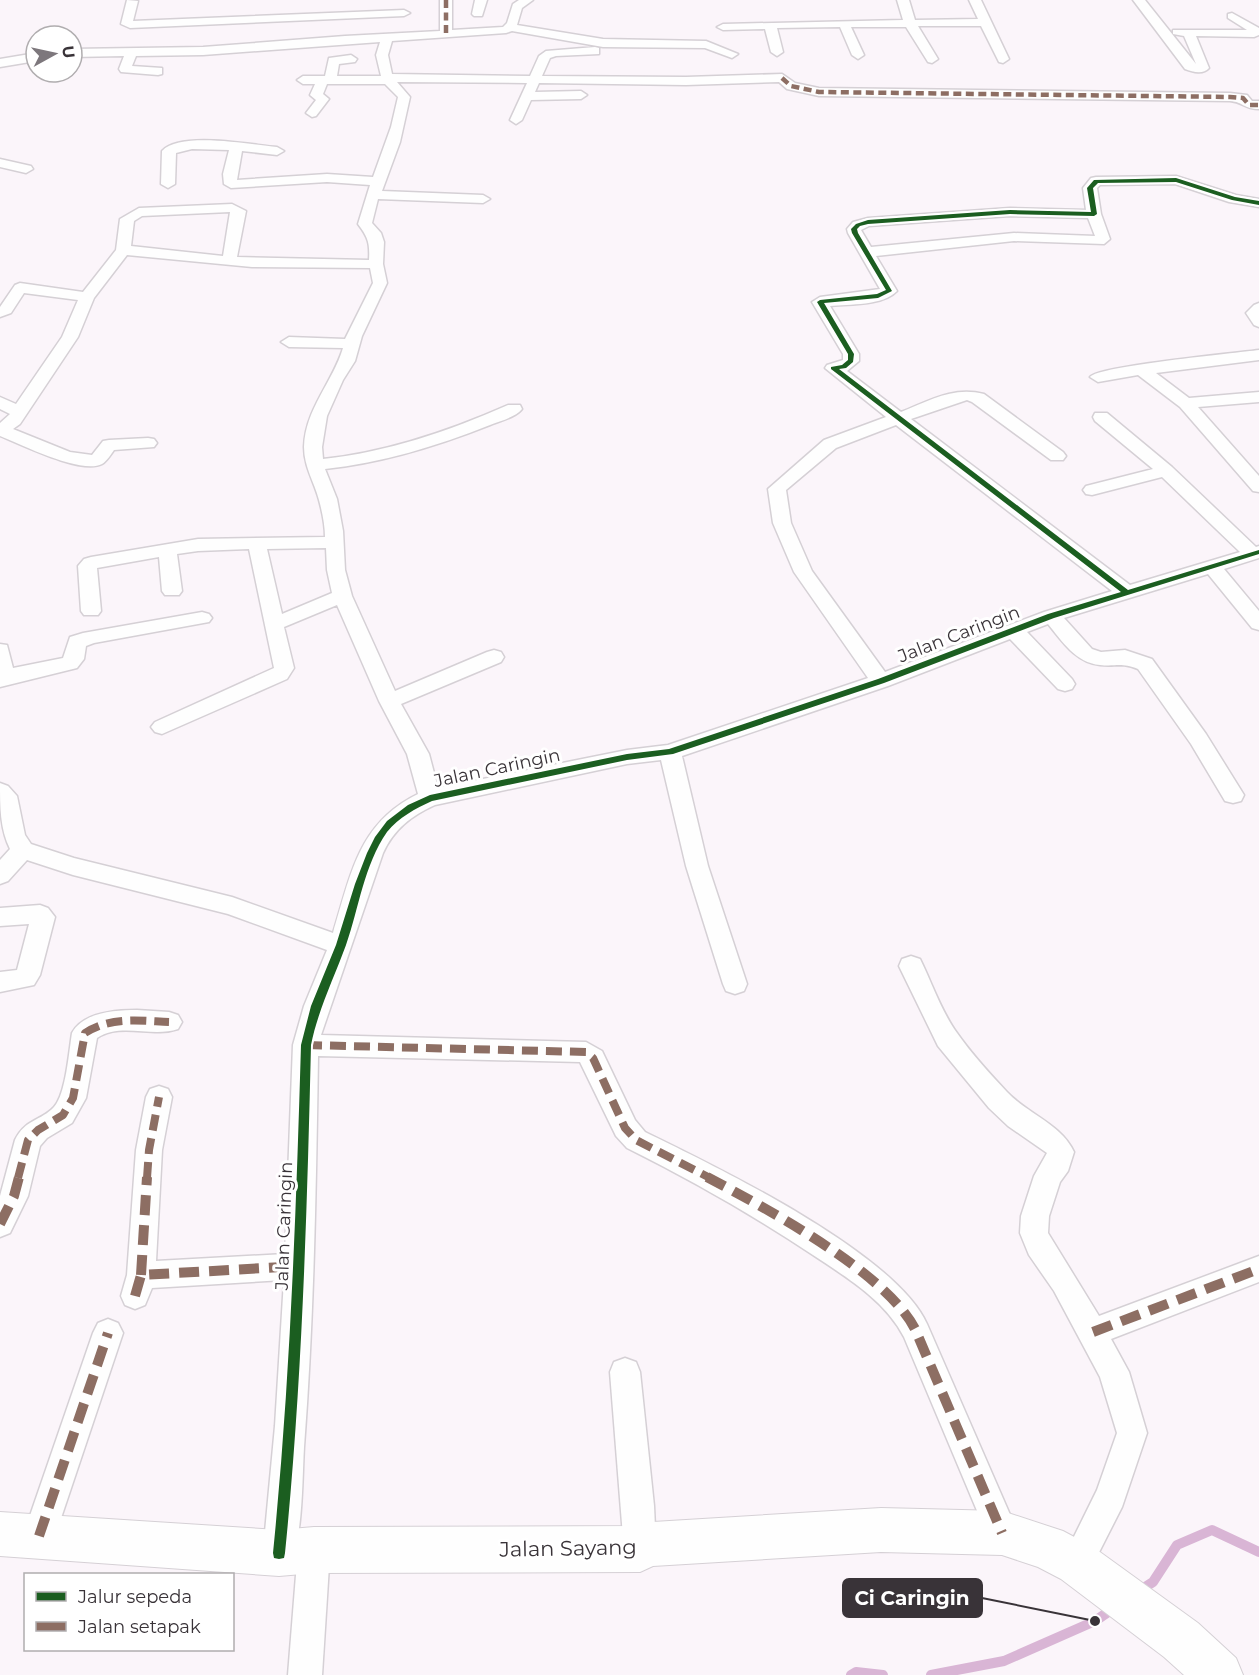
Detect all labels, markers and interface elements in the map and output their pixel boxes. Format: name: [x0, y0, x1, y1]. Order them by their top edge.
north arrow: [24, 24, 84, 84]
text: U: [58, 44, 79, 60]
street label: Jalan Caringin: [894, 601, 1023, 668]
street label: Jalan Caringin: [431, 744, 562, 792]
street label: Jalan Caringin: [271, 1161, 297, 1292]
street label: Jalan Sayang: [498, 1534, 637, 1562]
legend: [24, 1573, 234, 1651]
callout: Ci Caringin: [843, 1579, 982, 1617]
text: Jalur sepeda: [77, 1586, 192, 1608]
text: Ci Caringin: [854, 1586, 970, 1610]
text: Jalan setapak: [77, 1616, 201, 1638]

